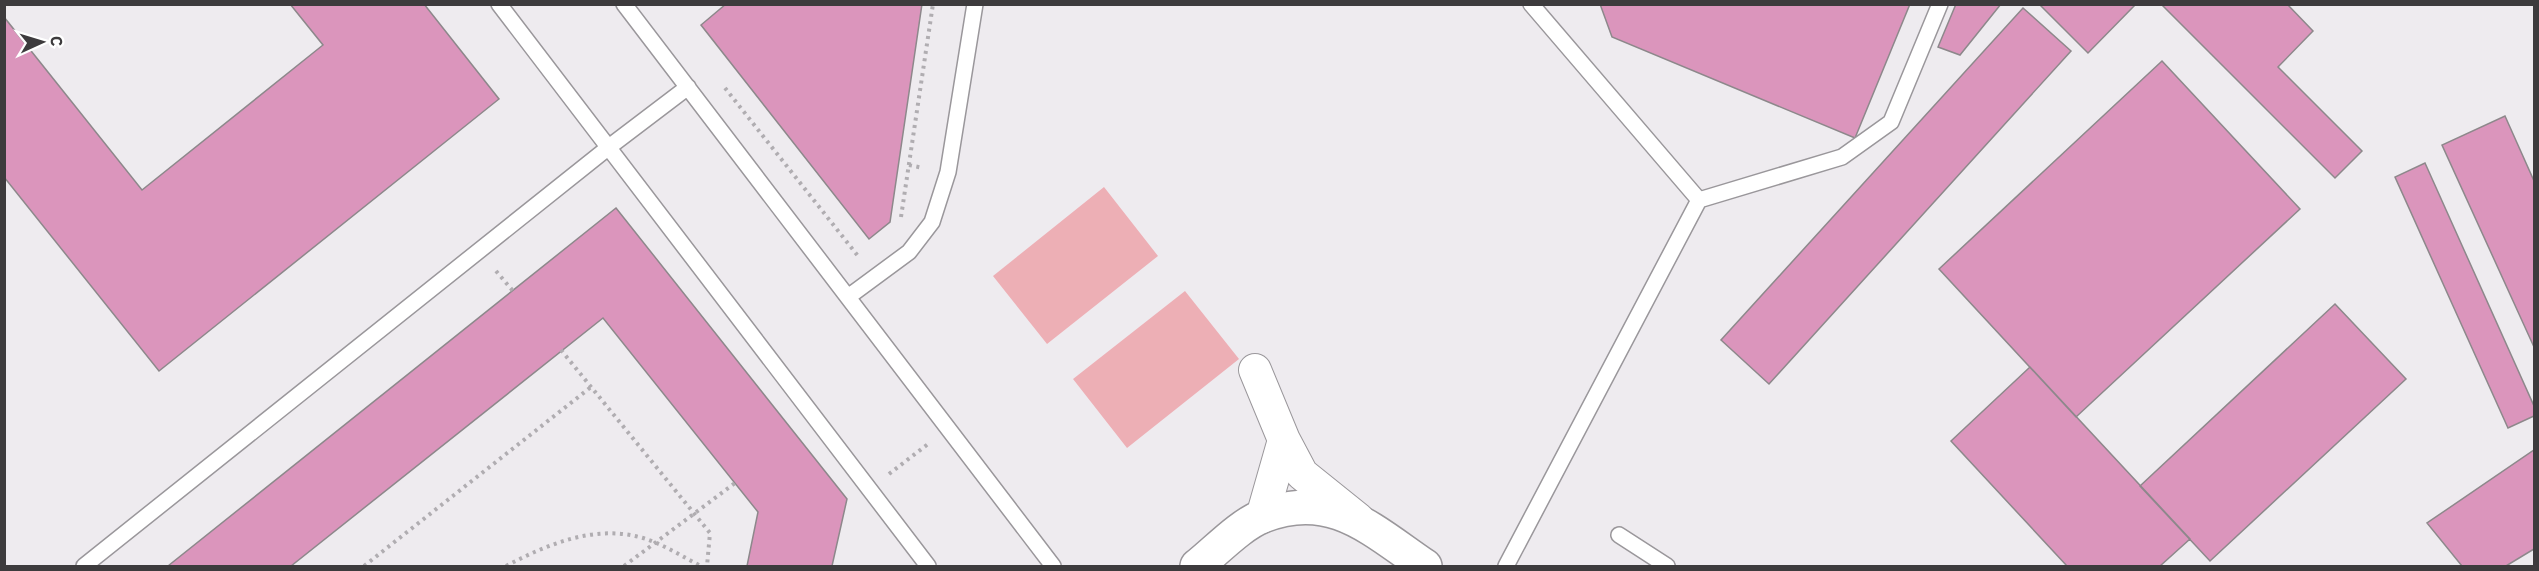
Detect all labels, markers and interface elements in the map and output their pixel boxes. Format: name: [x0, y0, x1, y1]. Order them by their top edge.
north arrow: [12, 12, 72, 72]
text: С: [47, 35, 67, 47]

